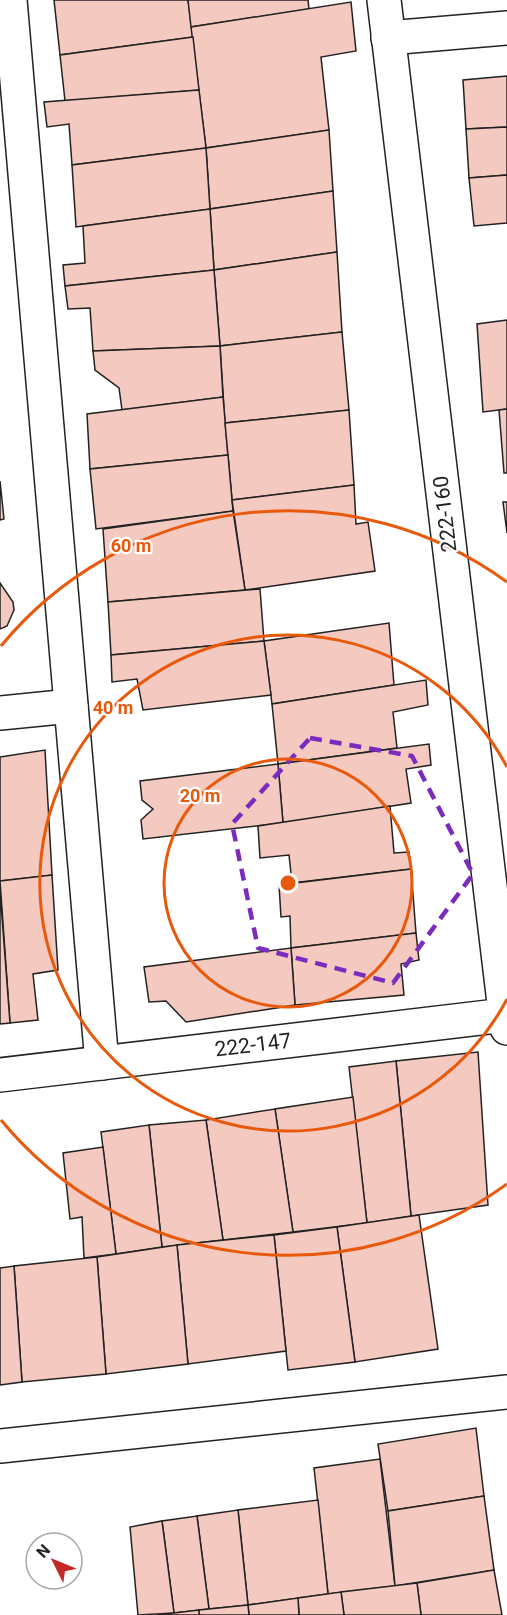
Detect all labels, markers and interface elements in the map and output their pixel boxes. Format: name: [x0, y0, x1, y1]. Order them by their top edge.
street label: 222-160: [428, 475, 462, 553]
text: 60 m: [111, 535, 151, 556]
text: 40 m: [93, 697, 133, 718]
text: 20 m: [180, 785, 220, 806]
centre of rings: [278, 873, 298, 893]
street label: 222-147: [214, 1028, 292, 1062]
north arrow: [24, 1531, 84, 1591]
text: N: [33, 1541, 54, 1562]

